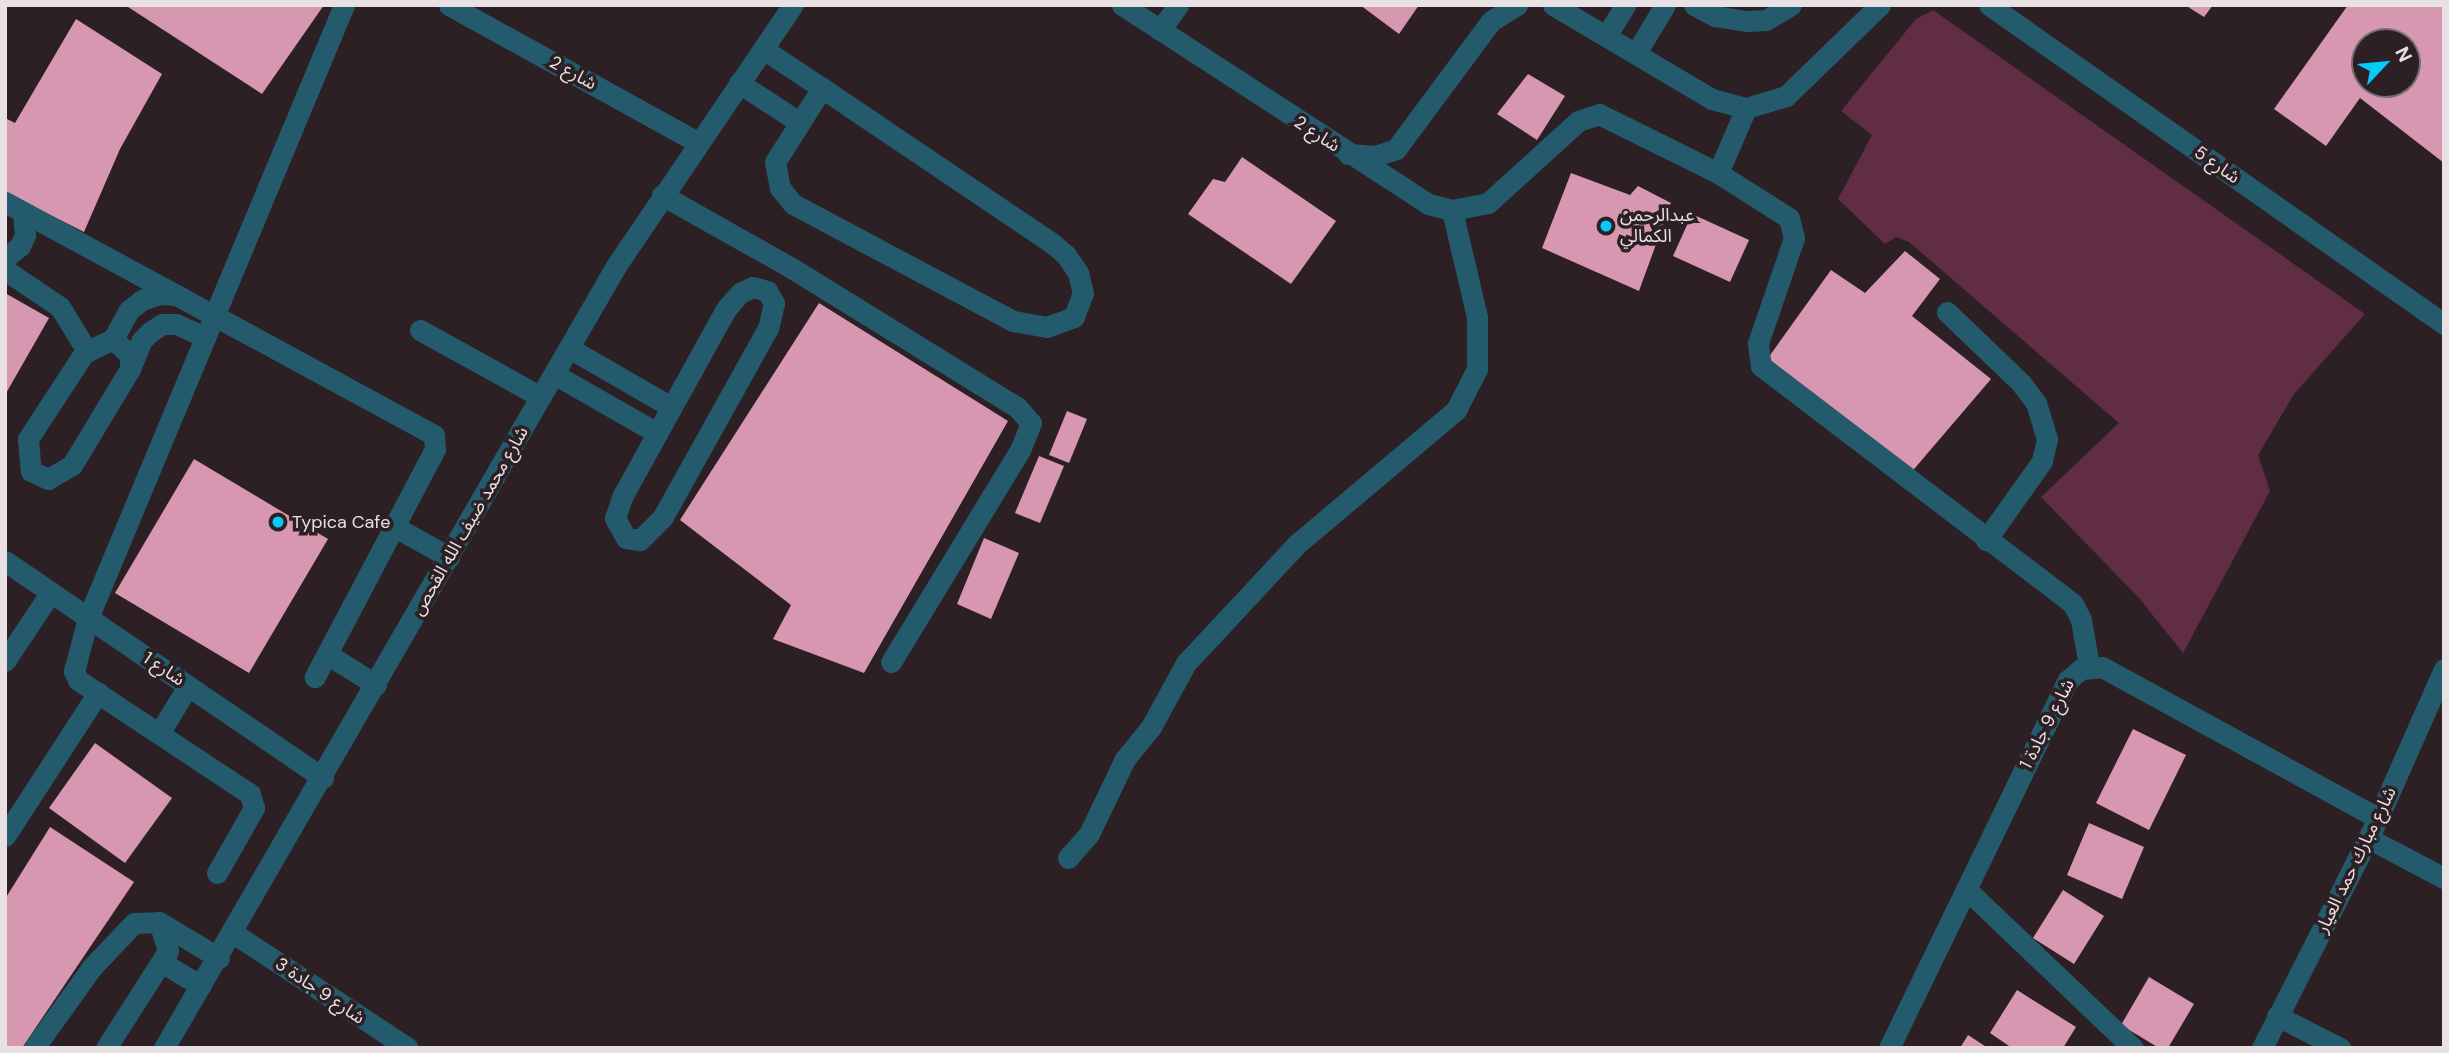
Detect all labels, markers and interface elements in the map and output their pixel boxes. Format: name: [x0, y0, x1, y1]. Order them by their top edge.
north arrow: [2351, 28, 2421, 98]
text: N: [2389, 43, 2418, 66]
street label: شارع 2: [546, 51, 600, 95]
street label: شارع 2: [1290, 111, 1344, 157]
street label: شارع 5: [2190, 142, 2244, 188]
place label: عبدالرحمن الكمالي: [1620, 205, 1694, 248]
marker: عبدالرحمن الكمالي: [1598, 218, 1614, 234]
street label: شارع محمد ضيف الله القحص: [407, 423, 533, 619]
place label: Typica Cafe: [292, 511, 390, 533]
marker: Typica Cafe: [270, 514, 286, 530]
street label: شارع 1: [139, 647, 189, 691]
street label: شارع 9 جادة 1: [2015, 675, 2079, 773]
street label: شارع مبارك حمد العيار: [2311, 783, 2401, 937]
street label: شارع 9 جادة 3: [271, 953, 369, 1029]

